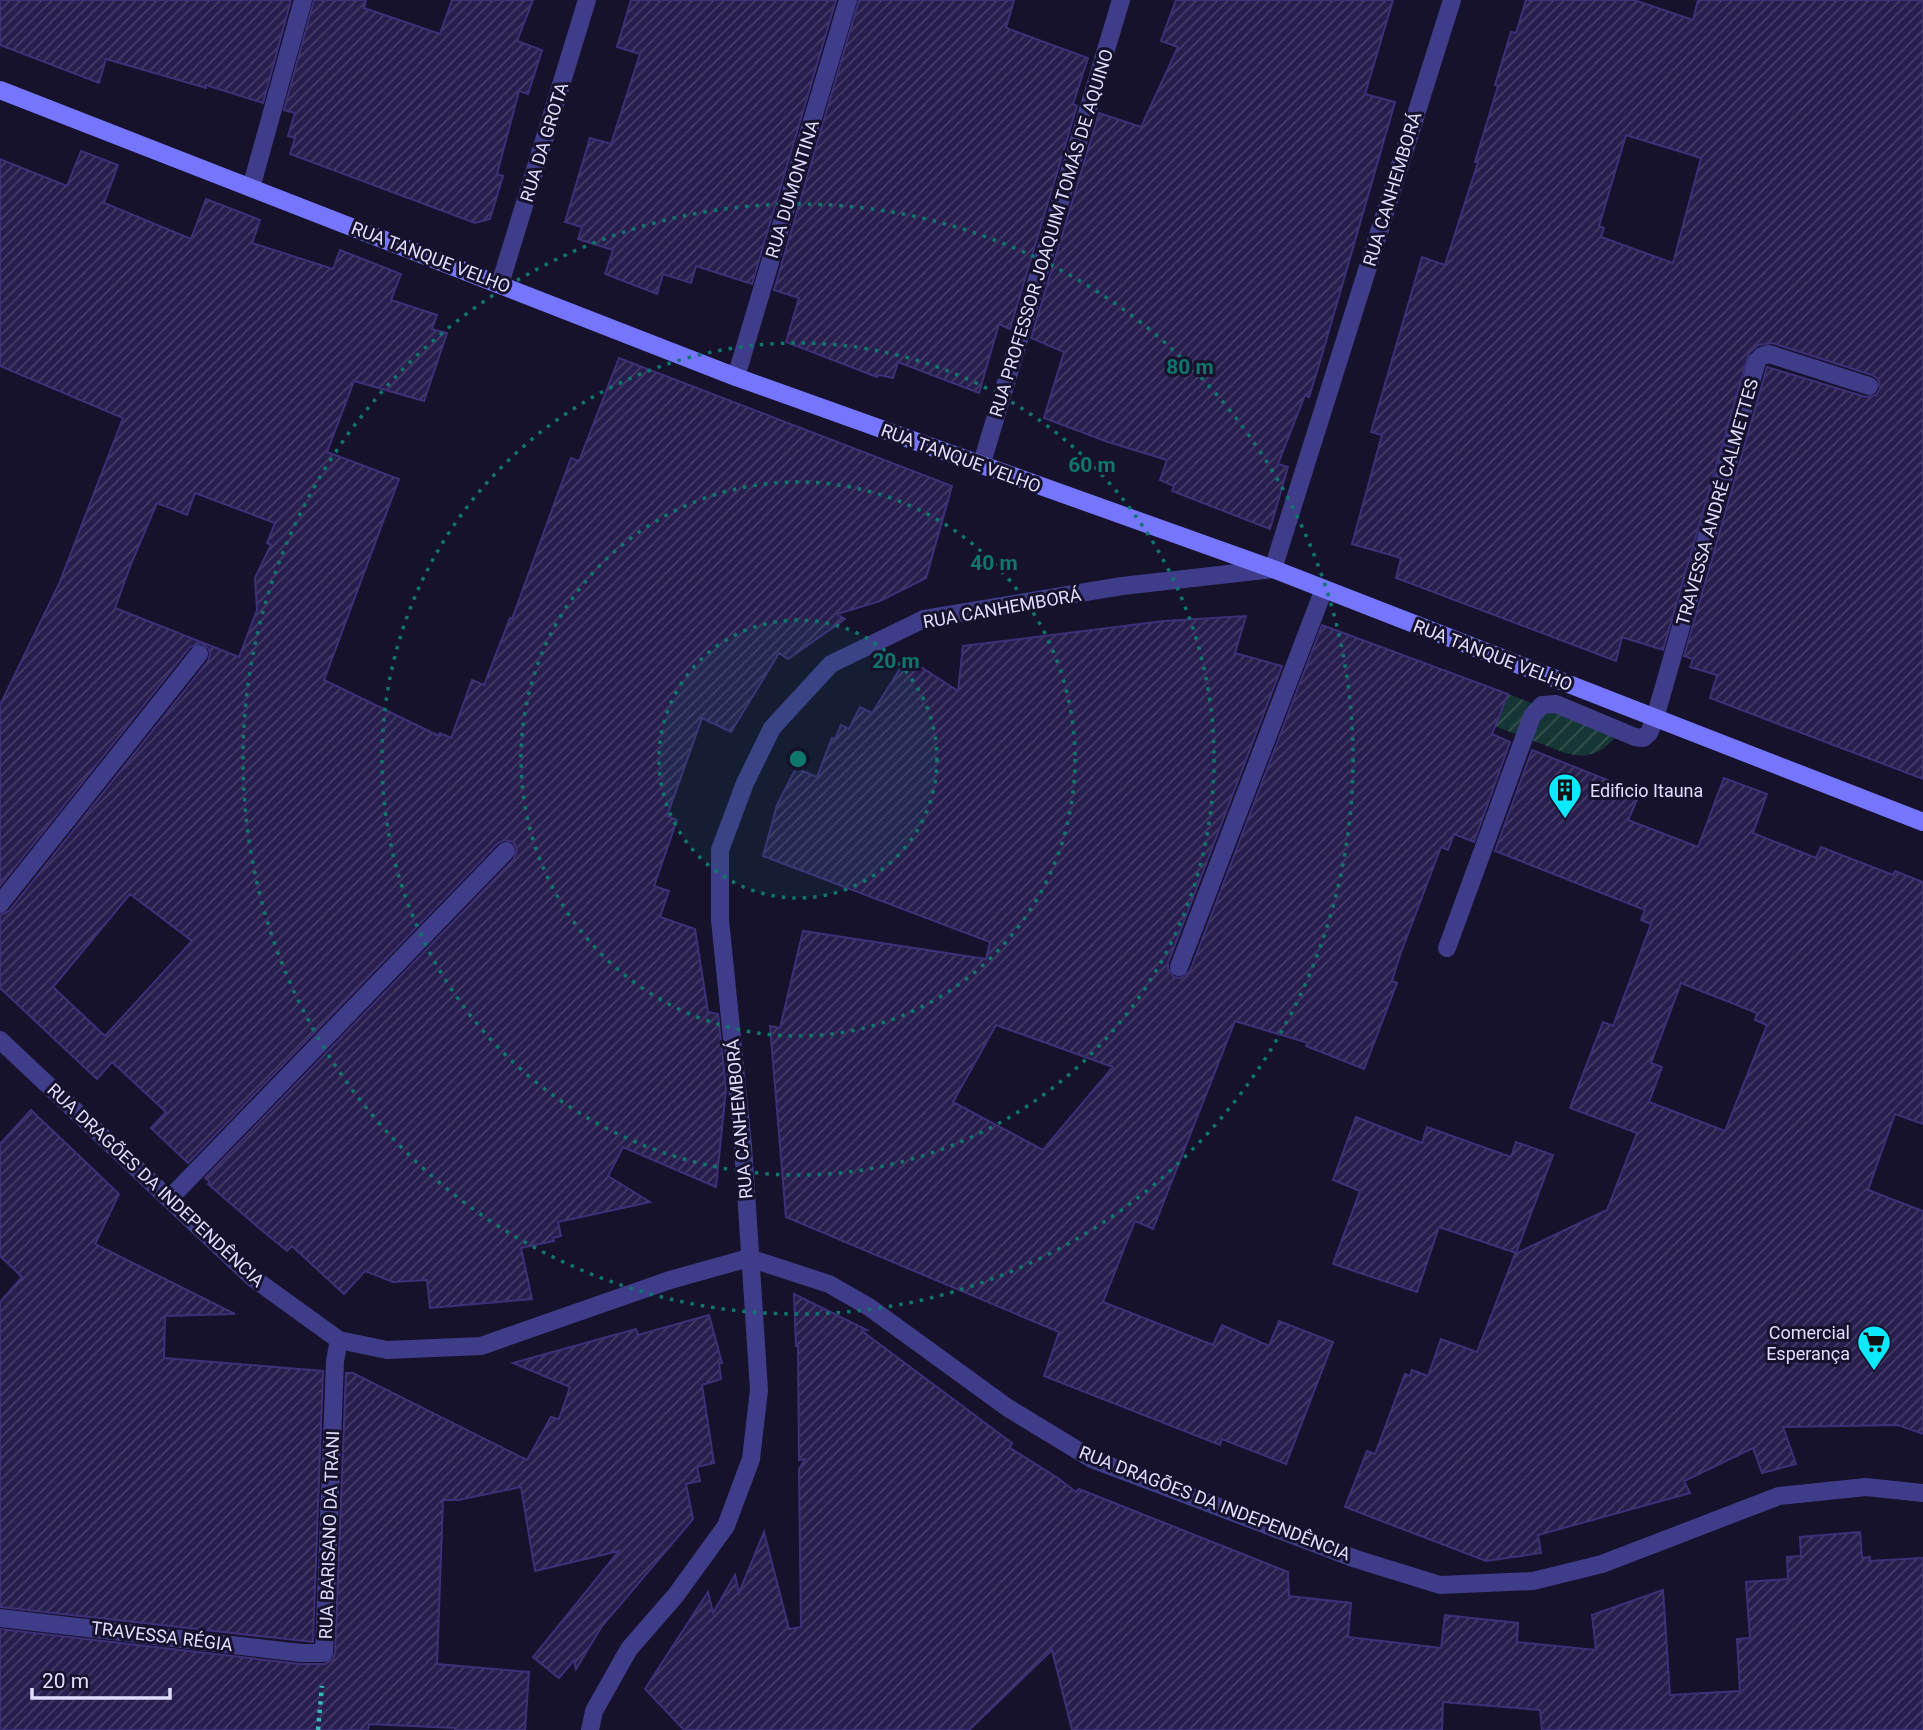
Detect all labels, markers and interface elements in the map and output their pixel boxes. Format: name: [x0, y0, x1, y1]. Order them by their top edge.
street label: RUA PROFESSOR JOAQUIM TOMÁS DE AQUINO: [985, 46, 1117, 420]
street label: RUA DA GROTA: [516, 79, 572, 204]
street label: RUA CANHEMBORÁ: [1359, 109, 1426, 269]
street label: RUA DUMONTINA: [761, 117, 823, 261]
street label: RUA TANQUE VELHO: [349, 217, 513, 297]
text: 80 m: [1166, 355, 1214, 379]
street label: TRAVESSA ANDRÉ CALMETTES: [1672, 376, 1762, 628]
street label: RUA TANQUE VELHO: [878, 419, 1044, 497]
text: 60 m: [1068, 453, 1116, 477]
text: 40 m: [970, 551, 1018, 575]
street label: RUA CANHEMBORÁ: [921, 584, 1083, 632]
street label: RUA TANQUE VELHO: [1411, 615, 1575, 695]
text: 20 m: [872, 649, 920, 673]
centre of rings: [786, 747, 810, 771]
building icon: Edificio Itauna: [1546, 771, 1584, 820]
place label: Edificio Itauna: [1590, 780, 1703, 801]
street label: RUA CANHEMBORÁ: [722, 1038, 756, 1200]
street label: RUA DRAGÕES DA INDEPENDÊNCIA: [43, 1078, 270, 1291]
place label: Comercial Esperança: [1766, 1322, 1850, 1364]
supermarket icon: Comercial Esperança: [1855, 1323, 1893, 1372]
street label: RUA BARISANO DA TRANI: [315, 1430, 343, 1640]
street label: RUA DRAGÕES DA INDEPENDÊNCIA: [1076, 1441, 1354, 1565]
street label: TRAVESSA RÉGIA: [90, 1617, 234, 1655]
scale bar: [32, 1656, 170, 1700]
text: 20 m: [42, 1669, 89, 1693]

